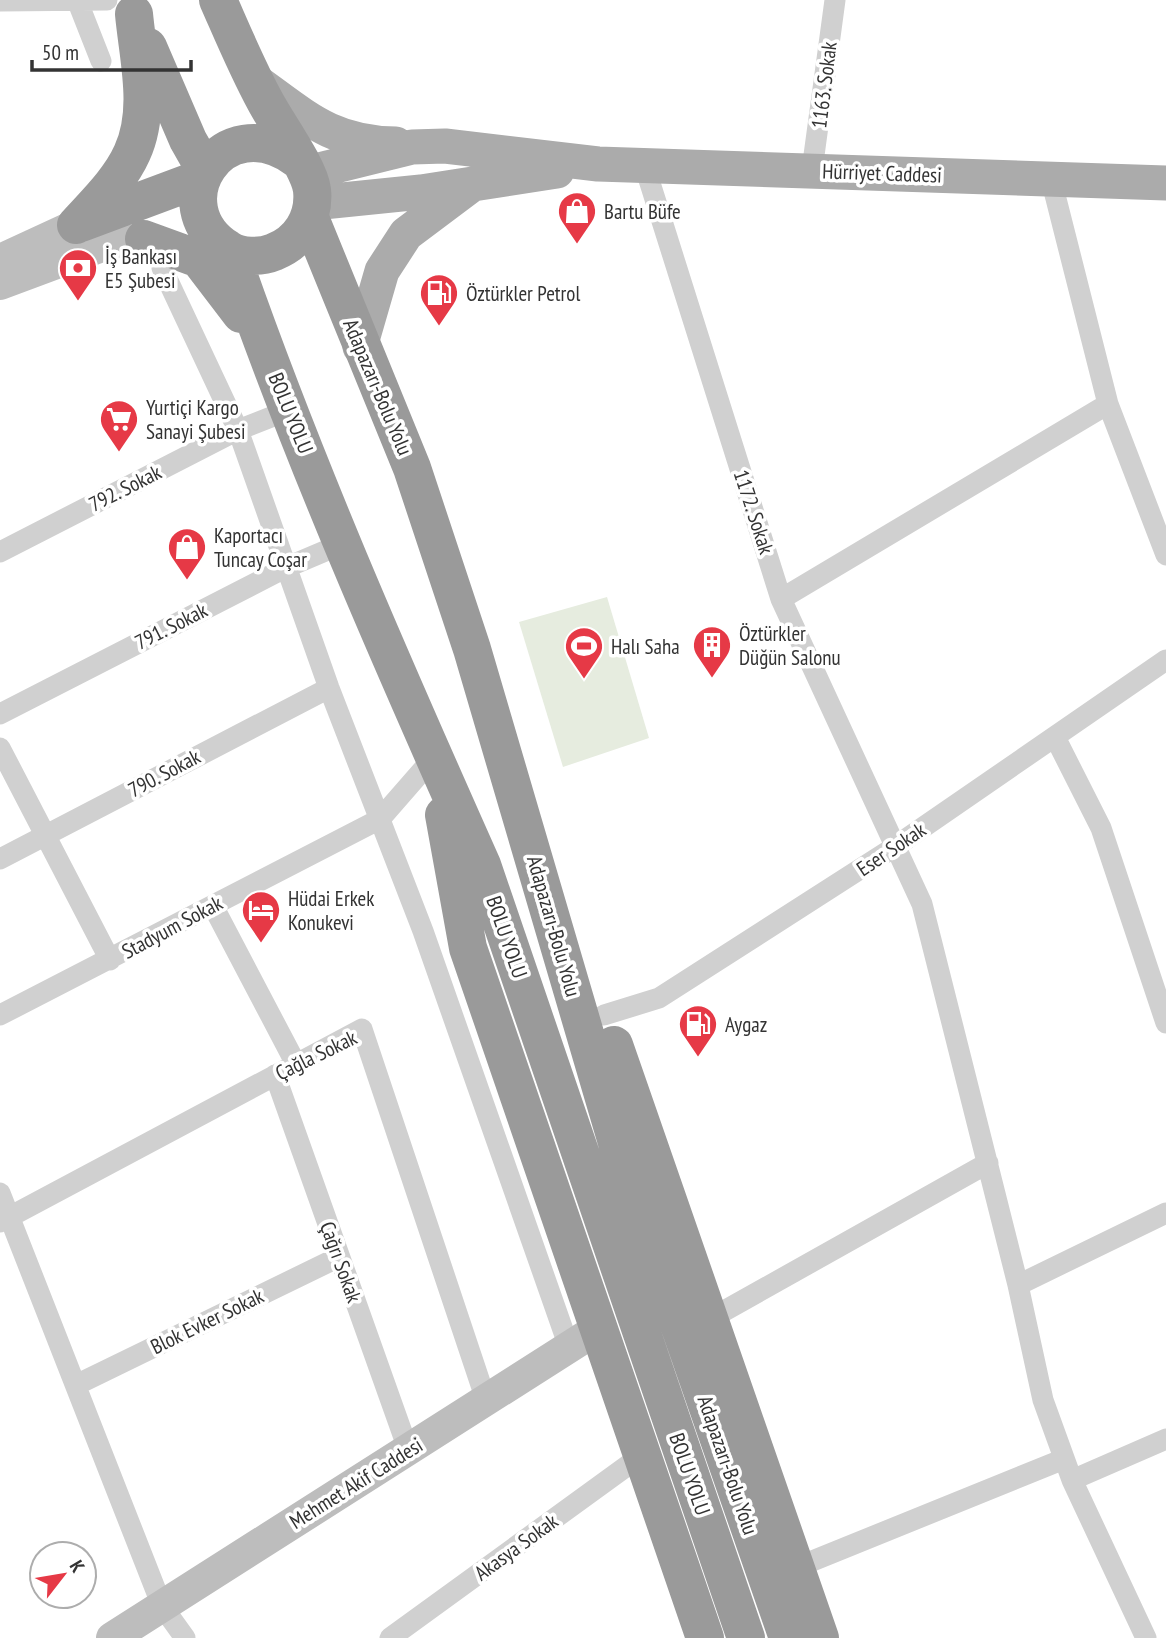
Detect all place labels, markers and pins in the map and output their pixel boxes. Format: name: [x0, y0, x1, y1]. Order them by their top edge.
shop icon: Bartu Büfe: [556, 190, 598, 245]
place label: Bartu Büfe: [604, 198, 681, 225]
place label: İş Bankası E5 Şubesi: [105, 243, 177, 294]
bank icon: İş Bankası E5 Şubesi: [57, 247, 99, 302]
fuel station icon: Öztürkler Petrol: [418, 272, 460, 327]
place label: Öztürkler Petrol: [466, 280, 580, 307]
place label: Yurtiçi Kargo Sanayi Şubesi: [146, 394, 245, 445]
supermarket icon: Yurtiçi Kargo Sanayi Şubesi: [98, 398, 140, 453]
place label: Kaportacı Tuncay Coşar: [214, 522, 307, 573]
shop icon: Kaportacı Tuncay Coşar: [166, 526, 208, 581]
place label: Öztürkler Düğün Salonu: [739, 620, 841, 671]
building icon: Öztürkler Düğün Salonu: [691, 624, 733, 679]
sports icon: Halı Saha: [563, 625, 605, 680]
place label: Halı Saha: [611, 633, 680, 660]
place label: Hüdai Erkek Konukevi: [288, 885, 374, 936]
hotel icon: Hüdai Erkek Konukevi: [240, 889, 282, 944]
fuel station icon: Aygaz: [677, 1003, 719, 1058]
place label: Aygaz: [725, 1011, 767, 1038]

